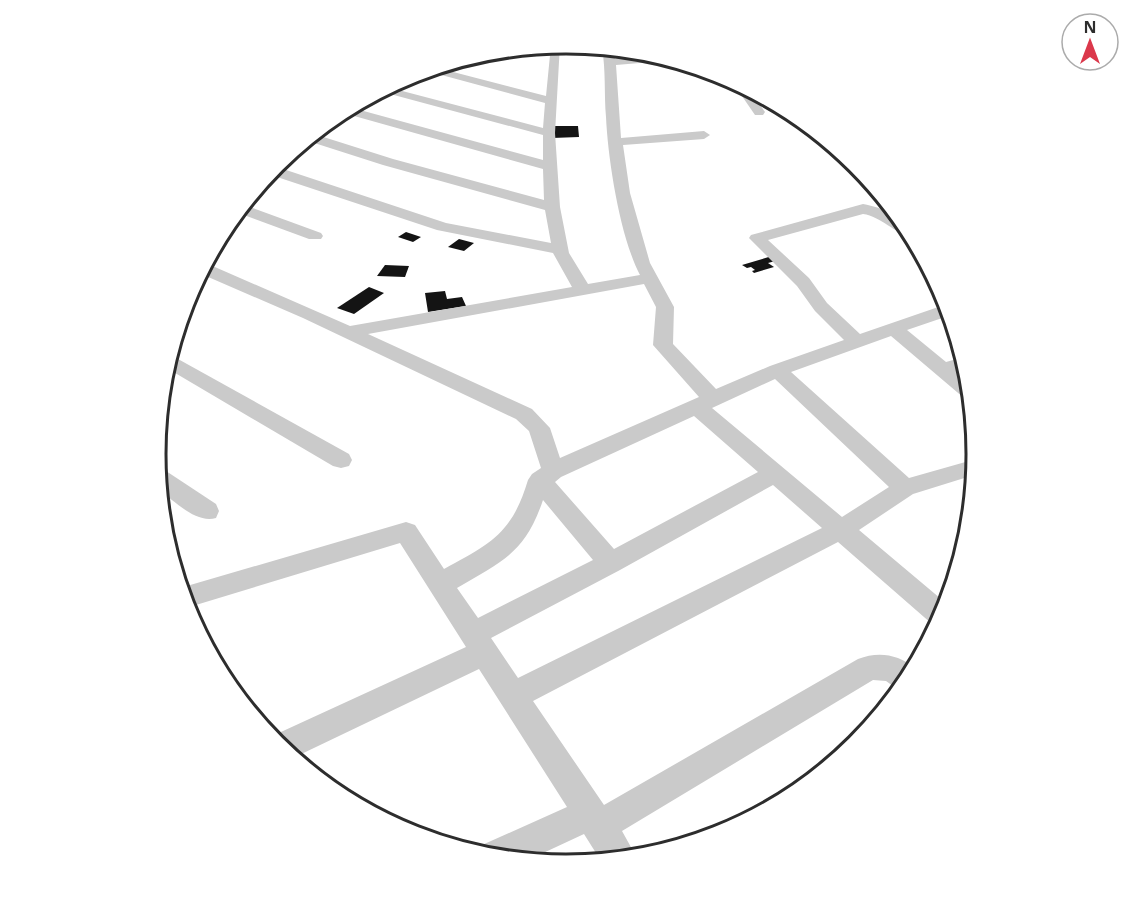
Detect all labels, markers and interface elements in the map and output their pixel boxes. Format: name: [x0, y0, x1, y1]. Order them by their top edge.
north arrow: [1060, 12, 1120, 72]
text: N: [1083, 16, 1097, 38]

